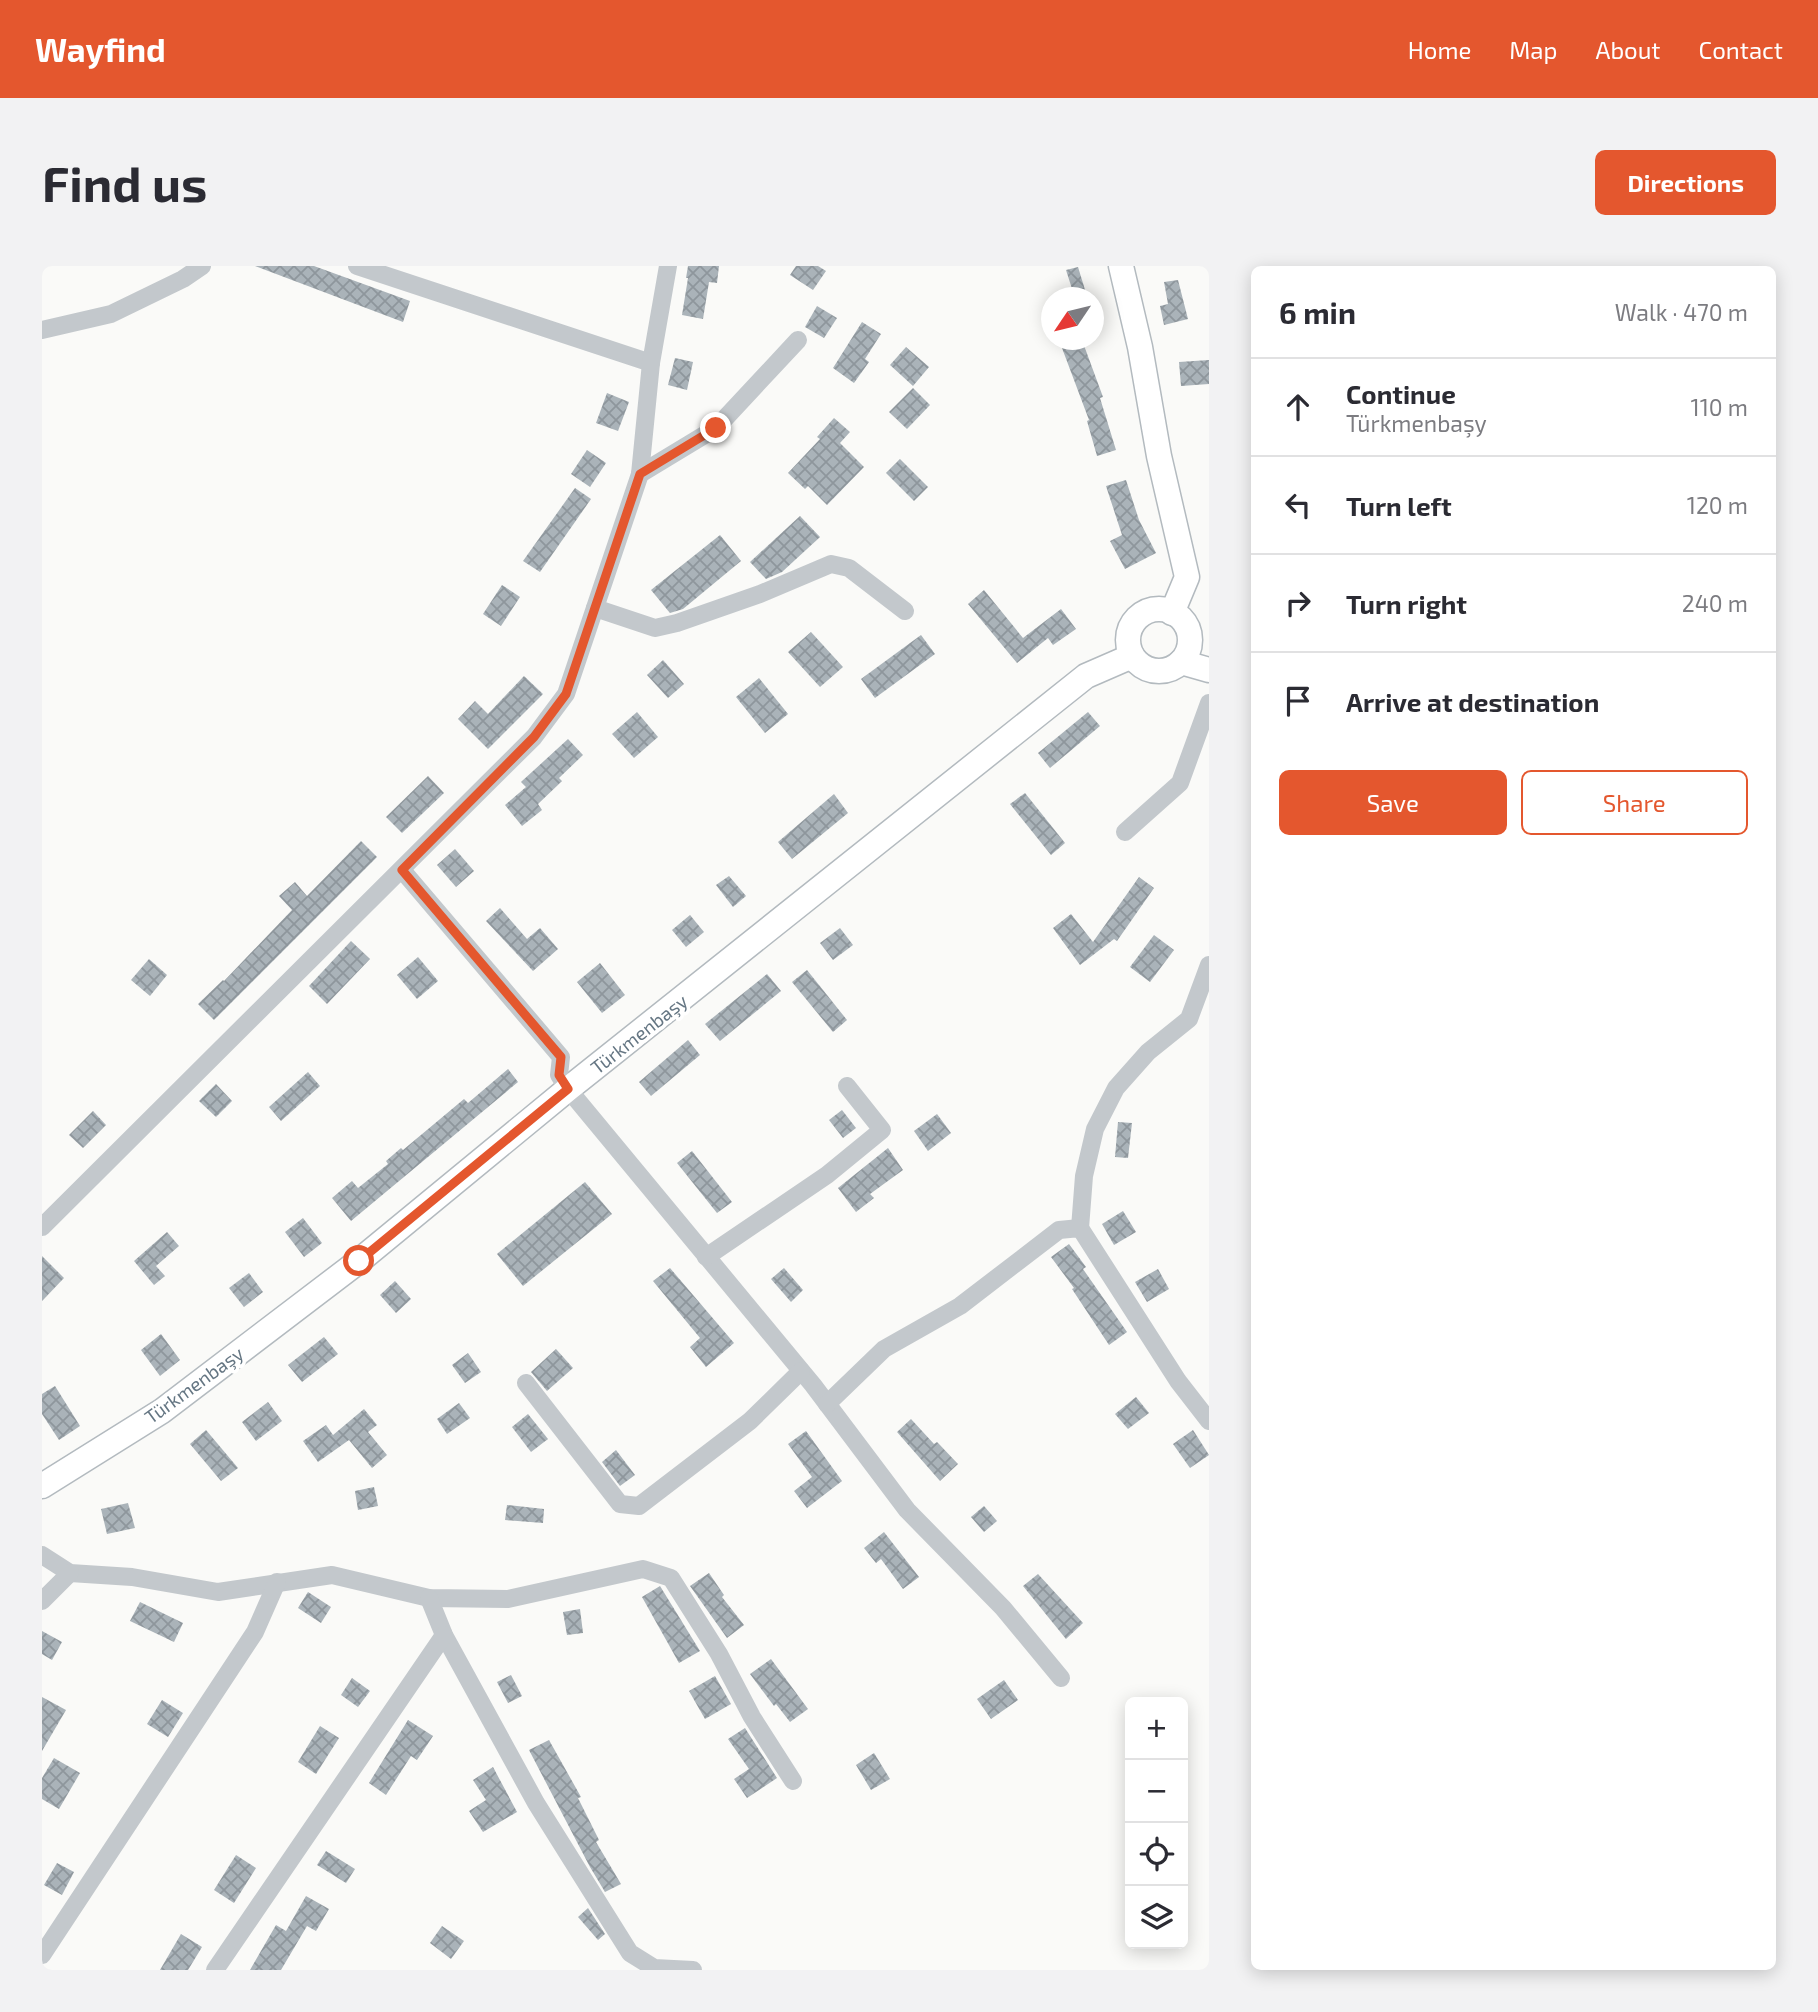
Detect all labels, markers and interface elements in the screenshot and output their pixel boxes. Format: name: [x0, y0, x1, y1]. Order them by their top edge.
text: Wayfind: [35, 29, 166, 69]
text: Home: [1408, 35, 1471, 64]
text: Map: [1509, 35, 1557, 64]
text: About: [1595, 35, 1661, 64]
text: Contact: [1699, 35, 1783, 64]
button: Directions: [1595, 150, 1776, 215]
text: Find us: [42, 153, 207, 212]
north arrow: [1041, 287, 1104, 350]
text: 6 min: [1279, 294, 1356, 330]
text: Walk · 470 m: [1615, 298, 1748, 326]
text: Continue: [1346, 378, 1456, 409]
icon: ahead: [1279, 388, 1317, 426]
text: 110 m: [1691, 393, 1748, 421]
text: Türkmenbaşy: [1346, 409, 1487, 437]
route end: [700, 412, 731, 443]
icon: left: [1279, 486, 1317, 524]
text: Turn left: [1346, 490, 1452, 521]
text: 120 m: [1687, 491, 1748, 519]
icon: right: [1279, 584, 1317, 622]
text: Turn right: [1346, 588, 1467, 619]
text: 240 m: [1682, 589, 1748, 617]
icon: arrive: [1279, 682, 1317, 720]
text: Arrive at destination: [1346, 686, 1599, 717]
button: Save: [1279, 770, 1507, 835]
button: Share: [1521, 770, 1748, 835]
street label: Türkmenbaşy: [586, 989, 692, 1079]
route start: [343, 1245, 374, 1276]
street label: Türkmenbaşy: [140, 1341, 248, 1429]
map controls: [1125, 1697, 1188, 1949]
button: +: [1125, 1697, 1188, 1760]
button: −: [1125, 1760, 1188, 1823]
button: locate: [1125, 1823, 1188, 1886]
button: layers: [1125, 1886, 1188, 1949]

